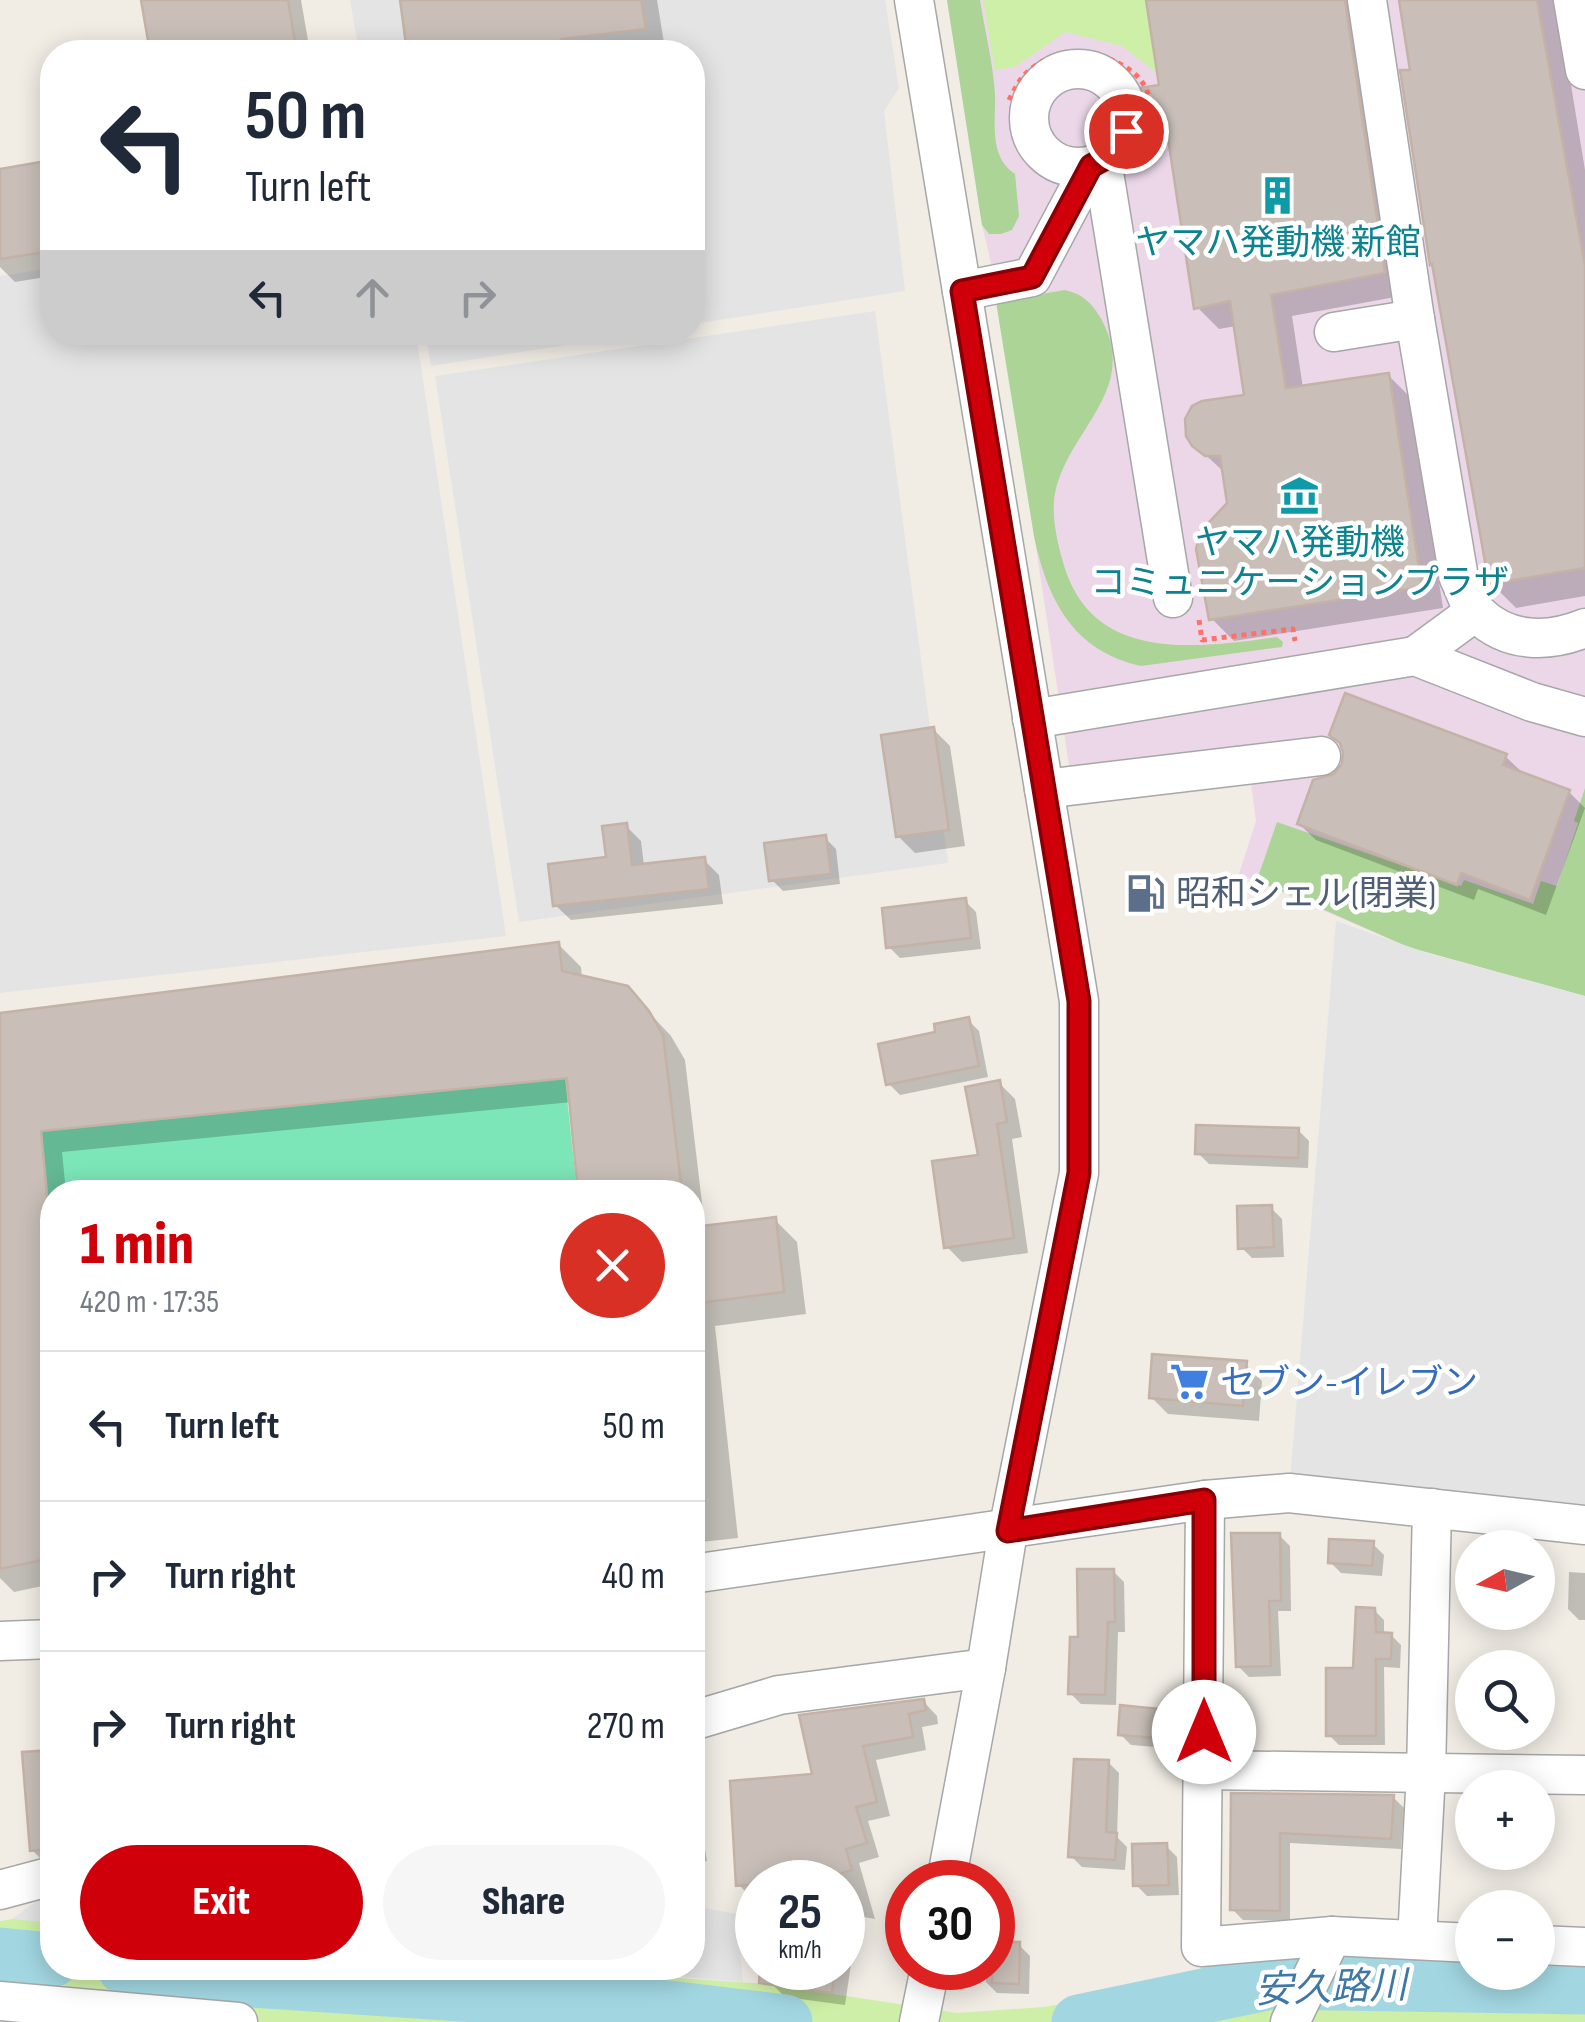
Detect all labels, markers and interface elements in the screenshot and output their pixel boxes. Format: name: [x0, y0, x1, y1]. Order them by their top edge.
text: 50 m: [245, 75, 366, 159]
icon: left: [80, 80, 210, 210]
pin: [1084, 89, 1169, 174]
icon: arrive: [1099, 104, 1154, 159]
text: Turn left: [245, 160, 371, 215]
building icon: ヤマハ発動機 新館: [1257, 174, 1299, 216]
place label: ヤマハ発動機 新館: [1135, 222, 1421, 265]
icon: left: [240, 270, 295, 325]
icon: ahead: [345, 270, 400, 325]
icon: right: [450, 270, 505, 325]
museum icon: ヤマハ発動機 コミュニケーションプラザ: [1279, 474, 1321, 516]
place label: ヤマハ発動機 コミュニケーションプラザ: [1091, 522, 1509, 605]
fuel station icon: 昭和シェル(閉業): [1125, 872, 1167, 914]
place label: 昭和シェル(閉業): [1176, 873, 1436, 916]
text: 1 min: [80, 1209, 194, 1281]
button: close: [560, 1213, 665, 1318]
text: 420 m · 17:35: [80, 1283, 219, 1322]
supermarket icon: セブン-イレブン: [1169, 1361, 1211, 1403]
place label: セブン-イレブン: [1220, 1362, 1478, 1405]
icon: left: [80, 1399, 135, 1454]
text: Turn left: [165, 1404, 279, 1449]
text: 50 m: [602, 1404, 665, 1449]
north arrow: [1455, 1530, 1555, 1630]
map controls: [1455, 1530, 1555, 1990]
icon: right: [80, 1549, 135, 1604]
text: Turn right: [165, 1554, 296, 1599]
text: 40 m: [602, 1554, 665, 1599]
button: search: [1455, 1650, 1555, 1750]
position arrow: [1152, 1680, 1256, 1784]
icon: right: [80, 1699, 135, 1754]
text: Turn right: [165, 1704, 296, 1749]
text: 270 m: [587, 1704, 665, 1749]
button: +: [1455, 1770, 1555, 1870]
button: Exit: [80, 1845, 363, 1960]
button: Share: [383, 1845, 665, 1960]
speed limit sign: 30: [885, 1860, 1015, 1990]
text: 25: [778, 1883, 822, 1943]
button: −: [1455, 1890, 1555, 1990]
text: km/h: [778, 1935, 822, 1966]
water label: 安久路川: [1254, 1963, 1412, 2014]

